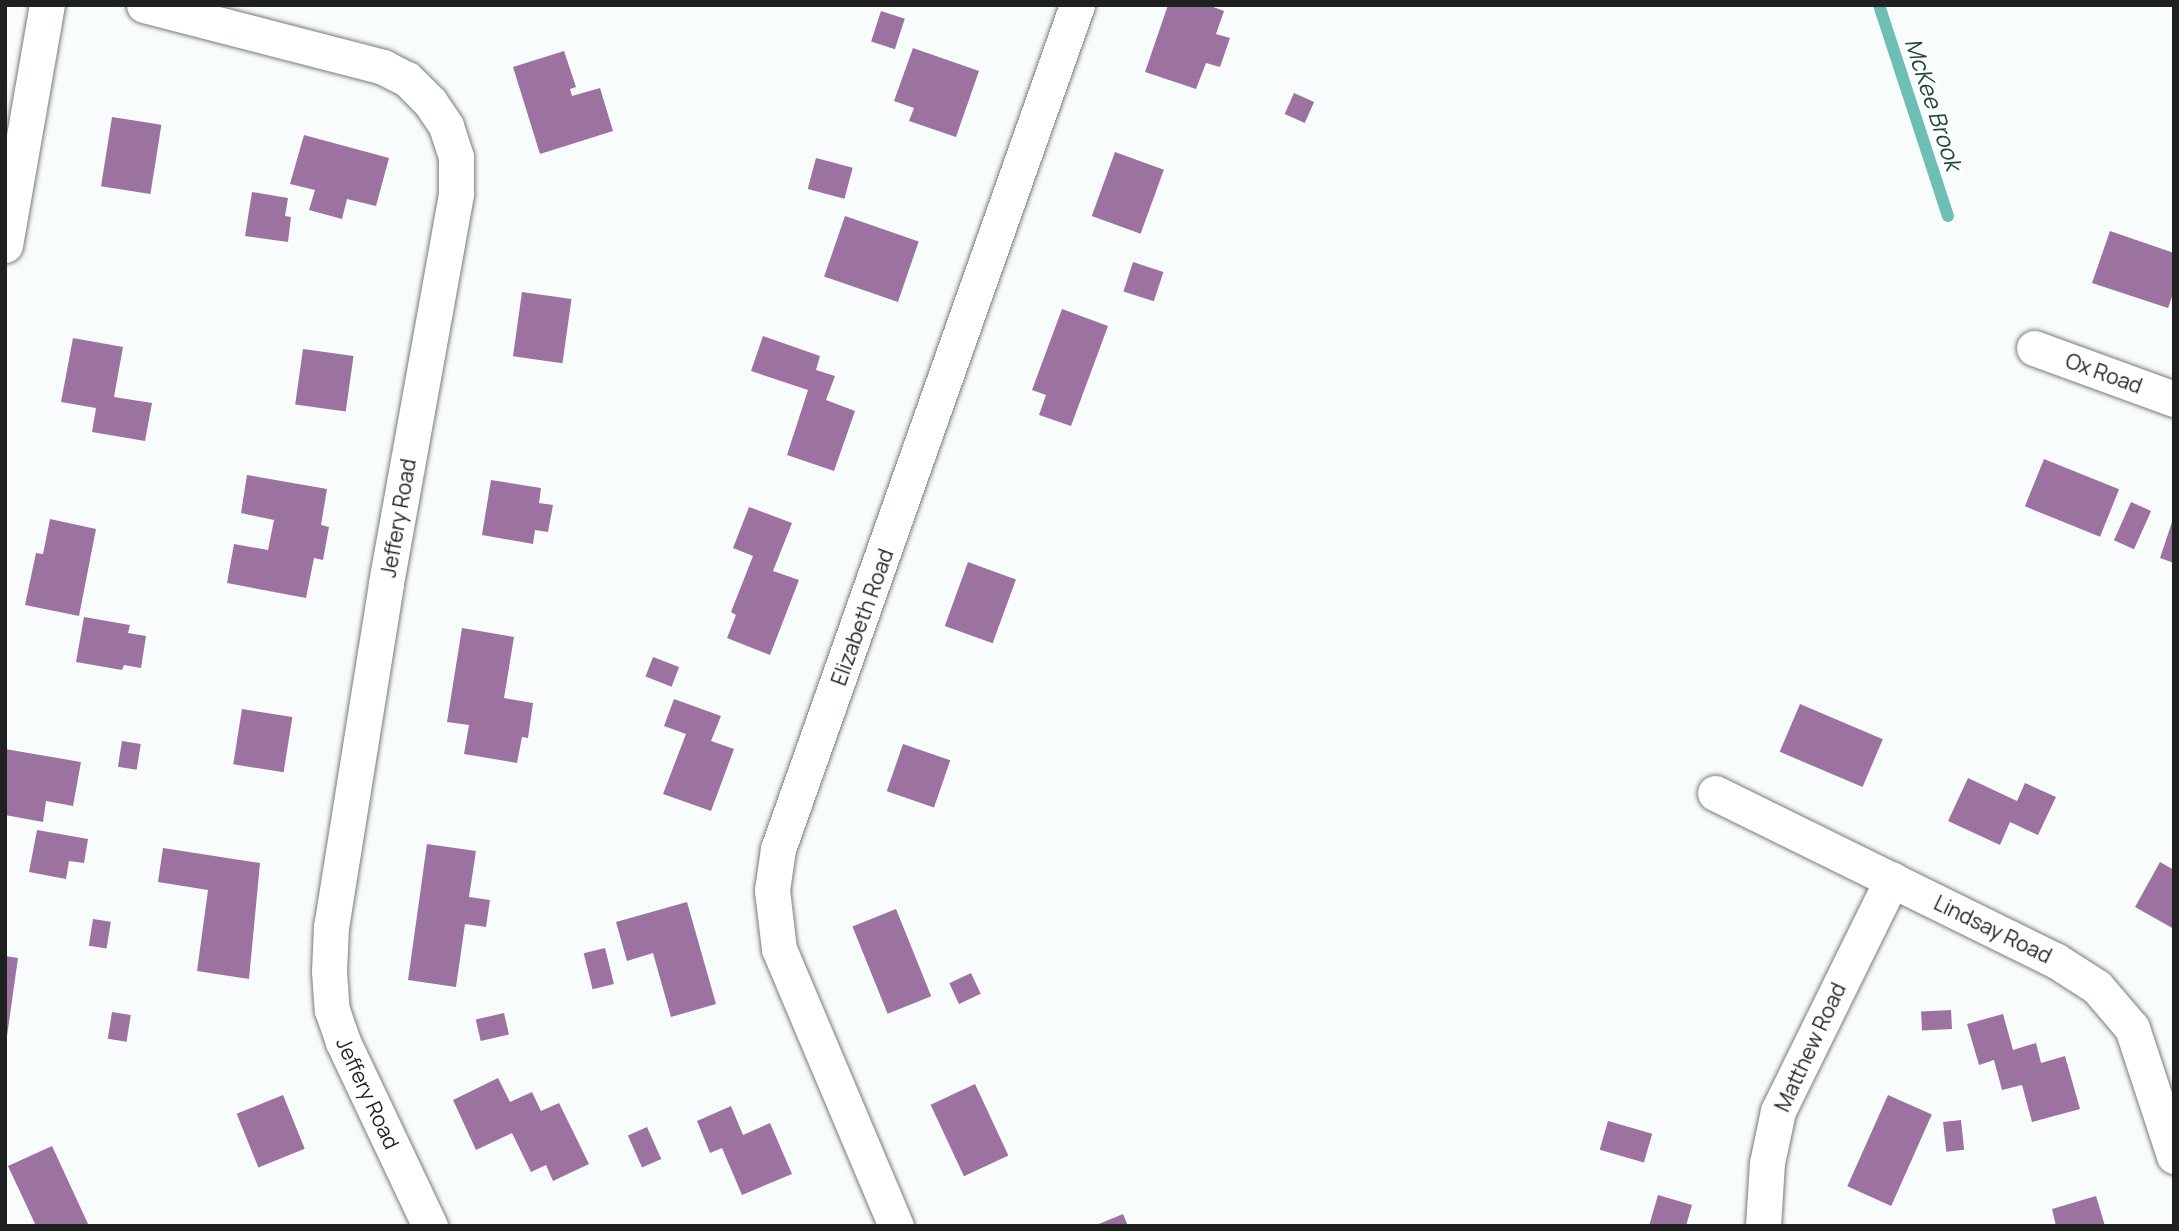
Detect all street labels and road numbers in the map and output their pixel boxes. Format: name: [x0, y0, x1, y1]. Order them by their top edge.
street label: Ox Road: [2062, 348, 2146, 398]
street label: Jeffery Road: [375, 457, 421, 579]
street label: Elizabeth Road: [826, 545, 898, 689]
street label: Lindsay Road: [1930, 890, 2056, 968]
street label: Matthew Road: [1769, 979, 1851, 1115]
street label: Jeffery Road: [331, 1033, 405, 1153]

